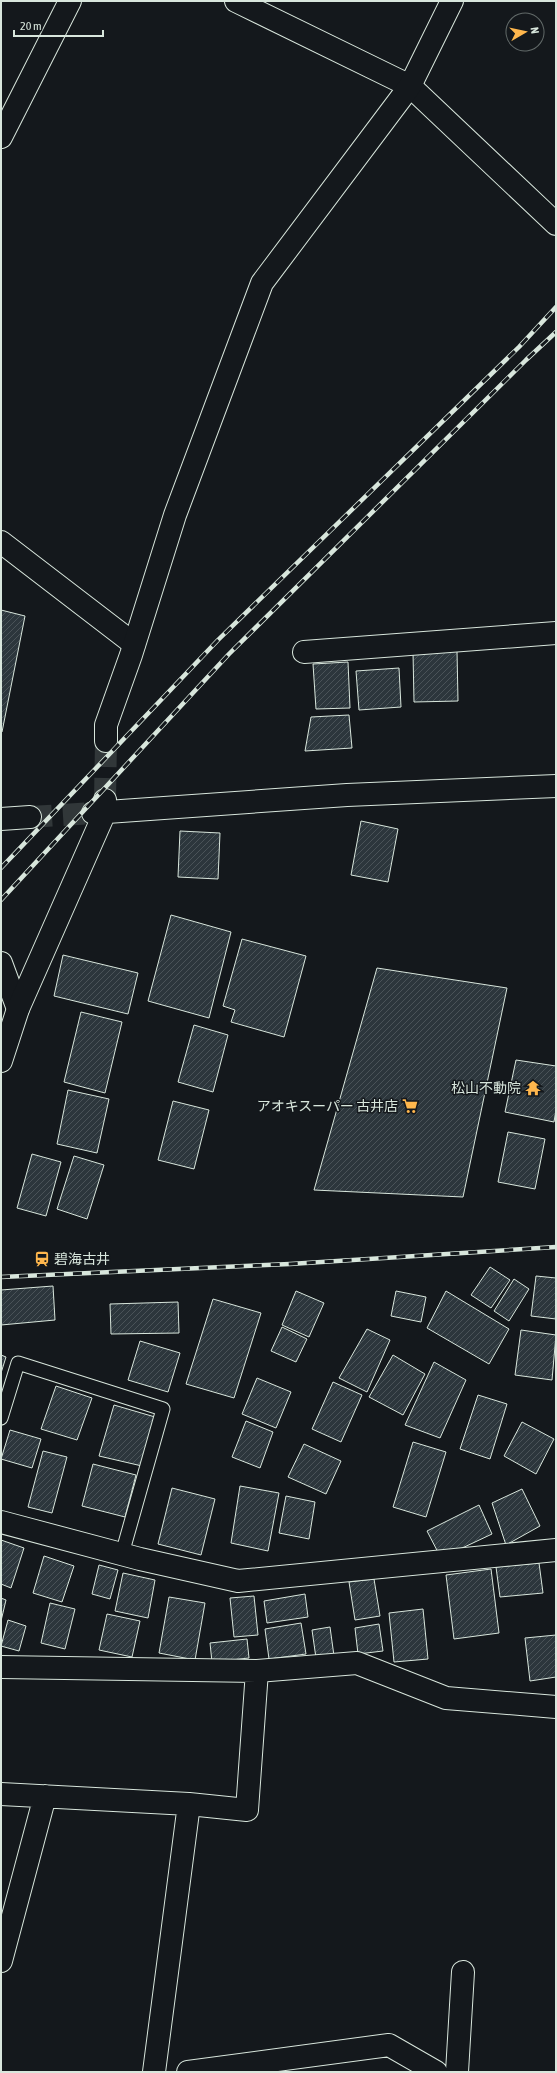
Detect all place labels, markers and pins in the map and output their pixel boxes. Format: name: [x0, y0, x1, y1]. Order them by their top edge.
temple icon: 松山不動院: [524, 1079, 542, 1097]
place label: 松山不動院: [451, 1080, 521, 1096]
supermarket icon: アオキスーパー 古井店: [401, 1097, 419, 1115]
place label: アオキスーパー 古井店: [257, 1098, 398, 1114]
station icon: 碧海古井: [33, 1250, 51, 1268]
place label: 碧海古井: [54, 1251, 110, 1267]

